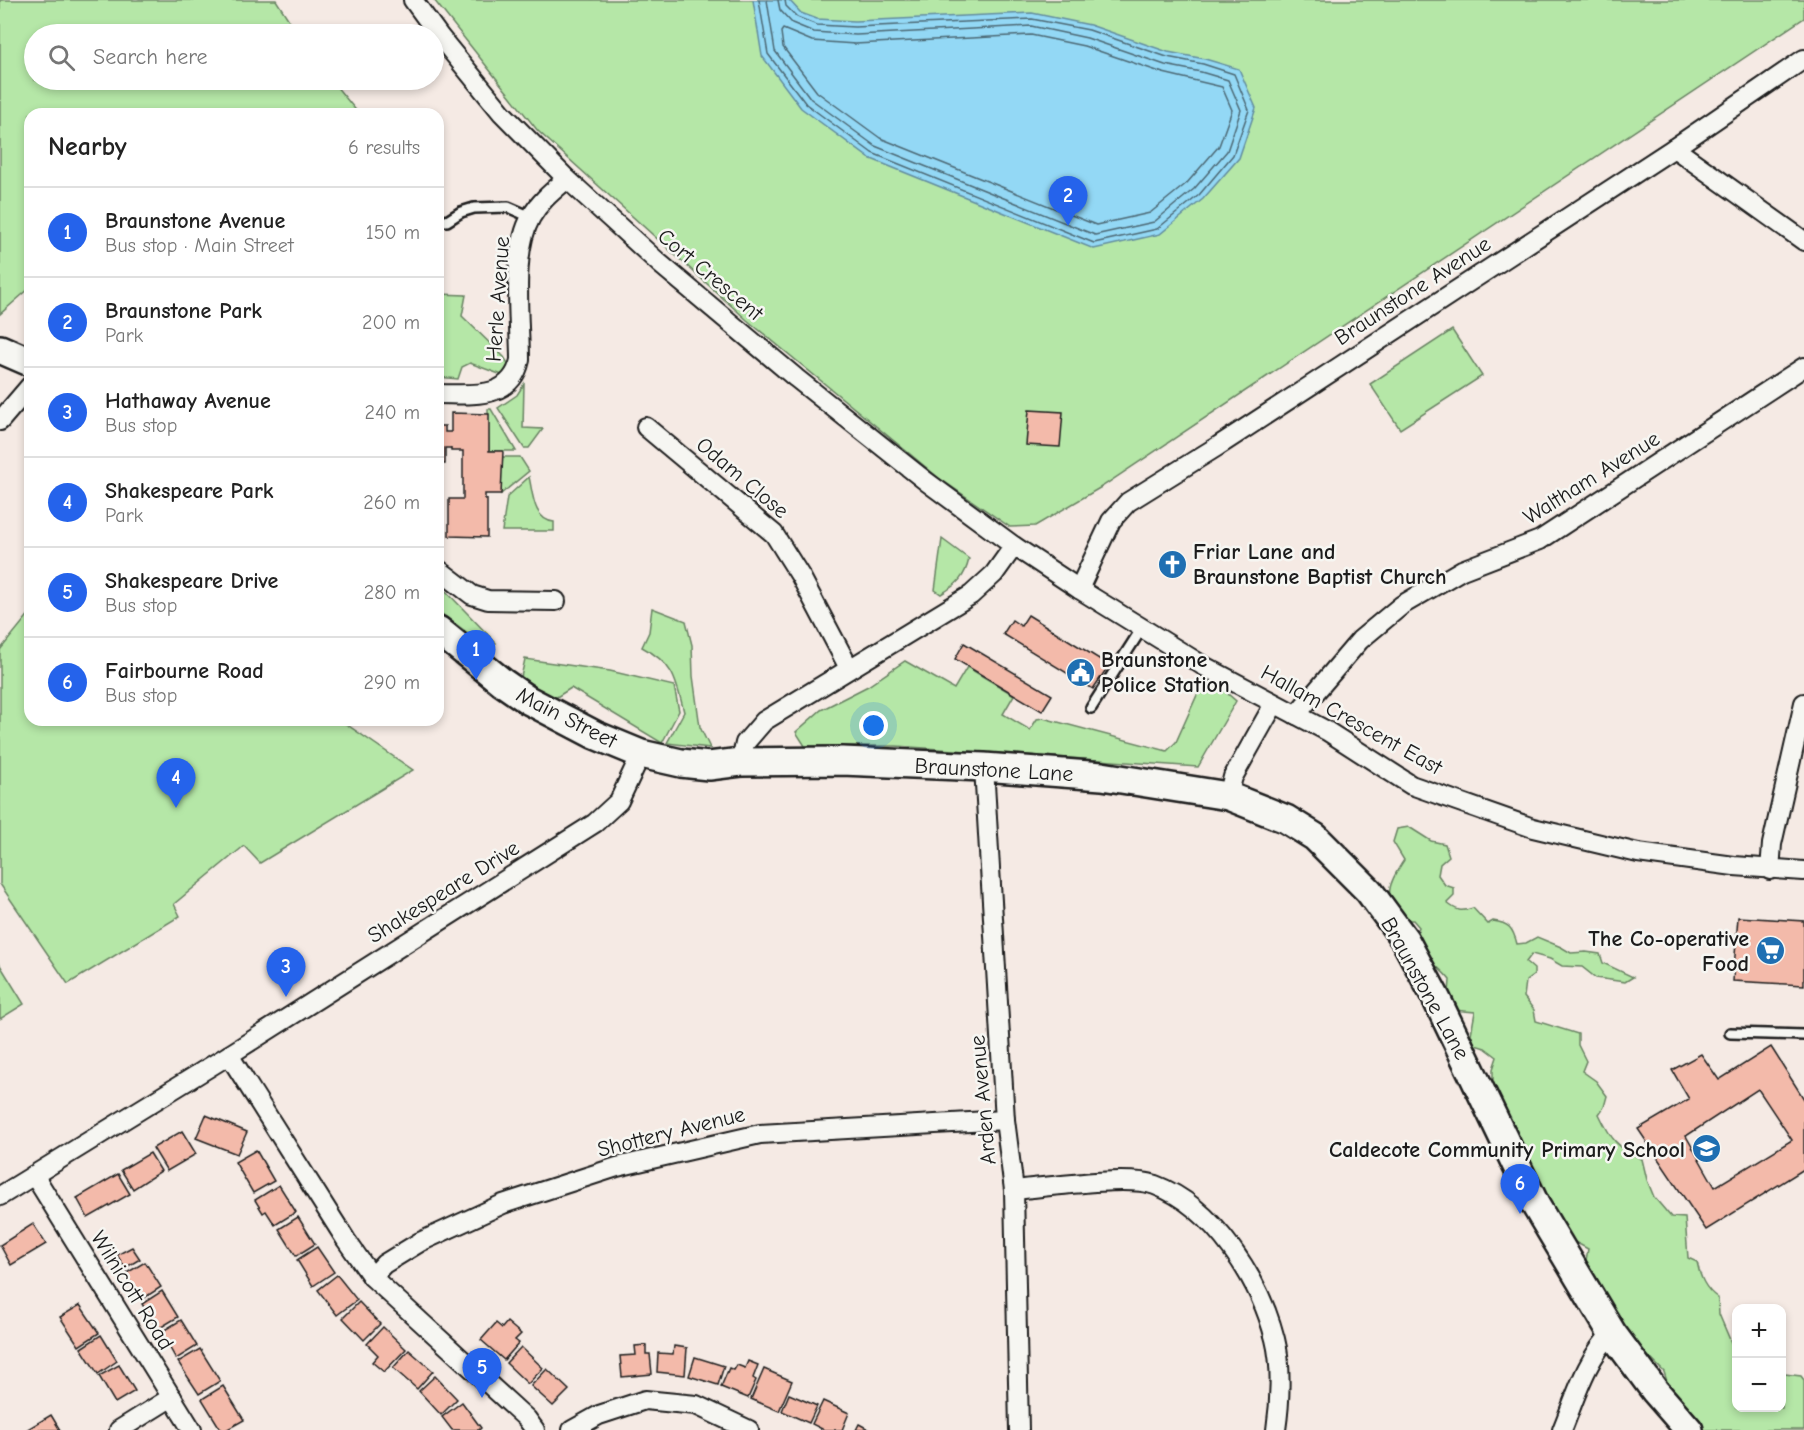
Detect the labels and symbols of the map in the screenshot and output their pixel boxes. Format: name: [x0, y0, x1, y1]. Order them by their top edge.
pin: 2: [1048, 176, 1088, 226]
street label: Cort Crescent: [652, 223, 769, 327]
street label: Braunstone Avenue: [1330, 231, 1495, 351]
street label: Herle Avenue: [481, 235, 515, 363]
street label: Waltham Avenue: [1519, 426, 1664, 530]
street label: Odam Close: [691, 432, 794, 524]
place label: Friar Lane and Braunstone Baptist Church: [1193, 539, 1447, 590]
church icon: Friar Lane and Braunstone Baptist Church: [1156, 548, 1188, 580]
pin: 1: [456, 630, 496, 680]
place label: Braunstone Police Station: [1101, 647, 1230, 698]
public building icon: Braunstone Police Station: [1064, 656, 1096, 688]
street label: Hallam Crescent East: [1256, 659, 1447, 781]
street label: Main Street: [512, 681, 622, 755]
your location: [859, 711, 888, 740]
street label: Braunstone Lane: [914, 753, 1074, 787]
pin: 4: [156, 758, 195, 808]
street label: Shakespeare Drive: [363, 835, 524, 949]
street label: Braunstone Lane: [1375, 913, 1475, 1064]
place label: The Co-operative Food: [1588, 926, 1749, 977]
supermarket icon: The Co-operative Food: [1754, 935, 1786, 967]
pin: 3: [266, 948, 306, 997]
street label: Arden Avenue: [964, 1034, 1002, 1166]
street label: Shottery Avenue: [595, 1101, 748, 1163]
school or university icon: Caldecote Community Primary School: [1690, 1133, 1722, 1165]
place label: Caldecote Community Primary School: [1329, 1137, 1685, 1163]
pin: 6: [1500, 1164, 1540, 1214]
street label: Wilnicott Road: [85, 1226, 179, 1355]
pin: 5: [462, 1348, 502, 1398]

